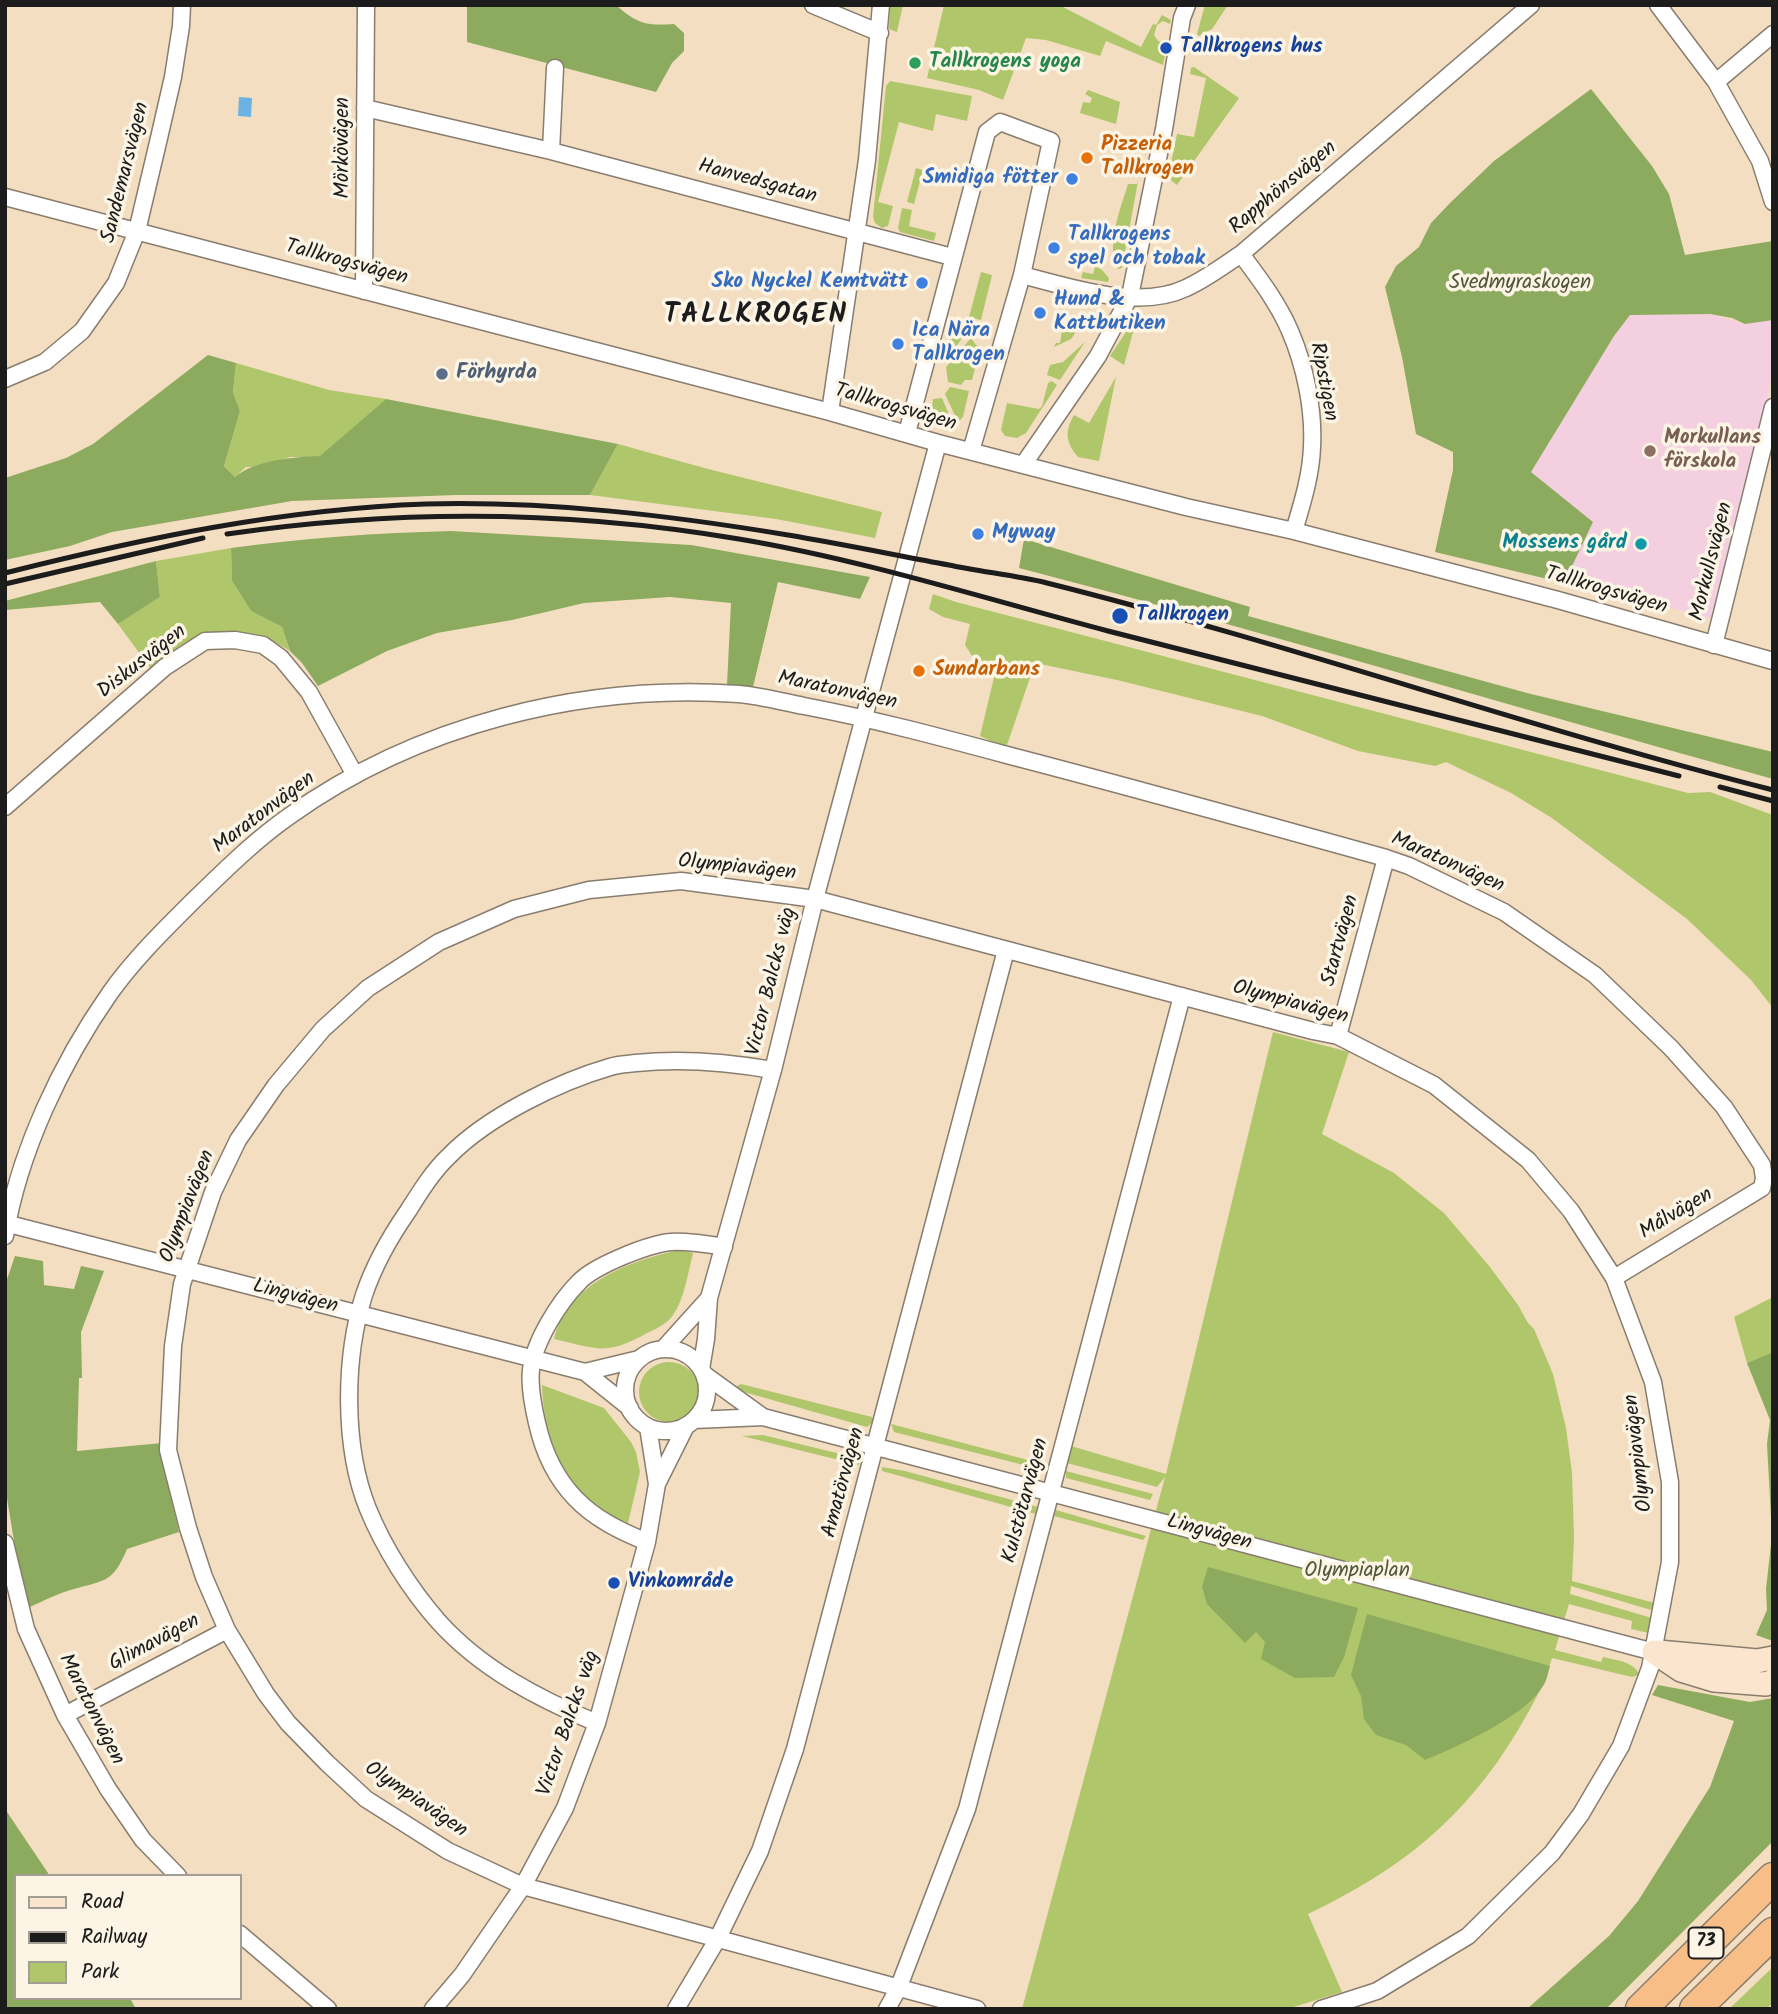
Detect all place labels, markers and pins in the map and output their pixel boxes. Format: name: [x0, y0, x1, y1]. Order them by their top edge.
place label: Tallkrogens hus: [1180, 35, 1323, 61]
marker: Tallkrogens hus: [1158, 40, 1174, 56]
place label: Tallkrogens yoga: [929, 50, 1081, 76]
marker: Tallkrogens yoga: [907, 55, 923, 71]
place label: Pizzeria Tallkrogen: [1101, 133, 1194, 183]
marker: Pizzeria Tallkrogen: [1079, 150, 1095, 166]
place label: Smidiga fötter: [923, 166, 1058, 192]
marker: Smidiga fötter: [1064, 171, 1080, 187]
place label: Tallkrogens spel och tobak: [1068, 223, 1205, 273]
marker: Tallkrogens spel och tobak: [1046, 240, 1062, 256]
place label: Sko Nyckel Kemtvätt: [711, 270, 908, 296]
marker: Sko Nyckel Kemtvätt: [914, 275, 930, 291]
place label: Hund & Kattbutiken: [1054, 288, 1166, 338]
marker: Hund & Kattbutiken: [1032, 305, 1048, 321]
place label: Ica Nära Tallkrogen: [912, 319, 1005, 369]
marker: Ica Nära Tallkrogen: [890, 336, 906, 352]
place label: Förhyrda: [456, 361, 537, 387]
marker: Förhyrda: [434, 366, 450, 382]
place label: Morkullans förskola: [1664, 426, 1761, 476]
marker: Morkullans förskola: [1642, 443, 1658, 459]
place label: Myway: [992, 521, 1055, 547]
marker: Myway: [970, 526, 986, 542]
place label: Mossens gård: [1502, 531, 1627, 557]
marker: Mossens gård: [1633, 536, 1649, 552]
place label: Tallkrogen: [1136, 603, 1229, 629]
marker: Tallkrogen: [1110, 606, 1130, 626]
place label: Sundarbans: [933, 658, 1040, 684]
marker: Sundarbans: [911, 663, 927, 679]
place label: Vinkområde: [628, 1570, 733, 1596]
marker: Vinkområde: [606, 1575, 622, 1591]

